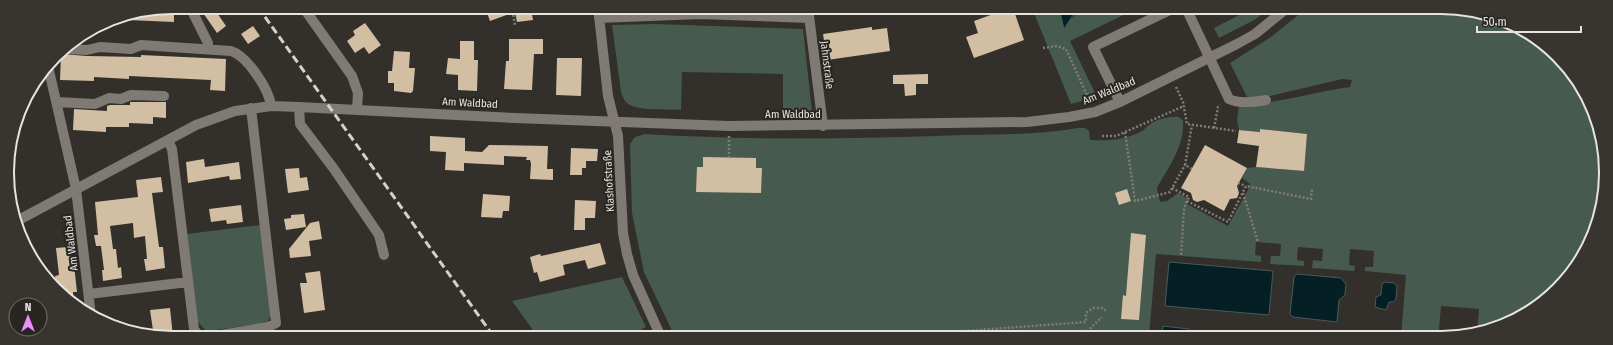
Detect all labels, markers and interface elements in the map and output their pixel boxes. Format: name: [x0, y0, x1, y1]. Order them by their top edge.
scale bar: [1477, 8, 1581, 34]
text: 50 m: [1483, 15, 1507, 29]
street label: Jahnstraße: [818, 40, 836, 90]
street label: Am Waldbad: [1081, 75, 1137, 107]
street label: Am Waldbad: [442, 95, 498, 111]
street label: Am Waldbad: [765, 108, 821, 121]
street label: Klashofstraße: [601, 150, 617, 212]
street label: Am Waldbad: [61, 215, 81, 271]
north arrow: [8, 297, 48, 337]
text: N: [25, 301, 31, 314]

